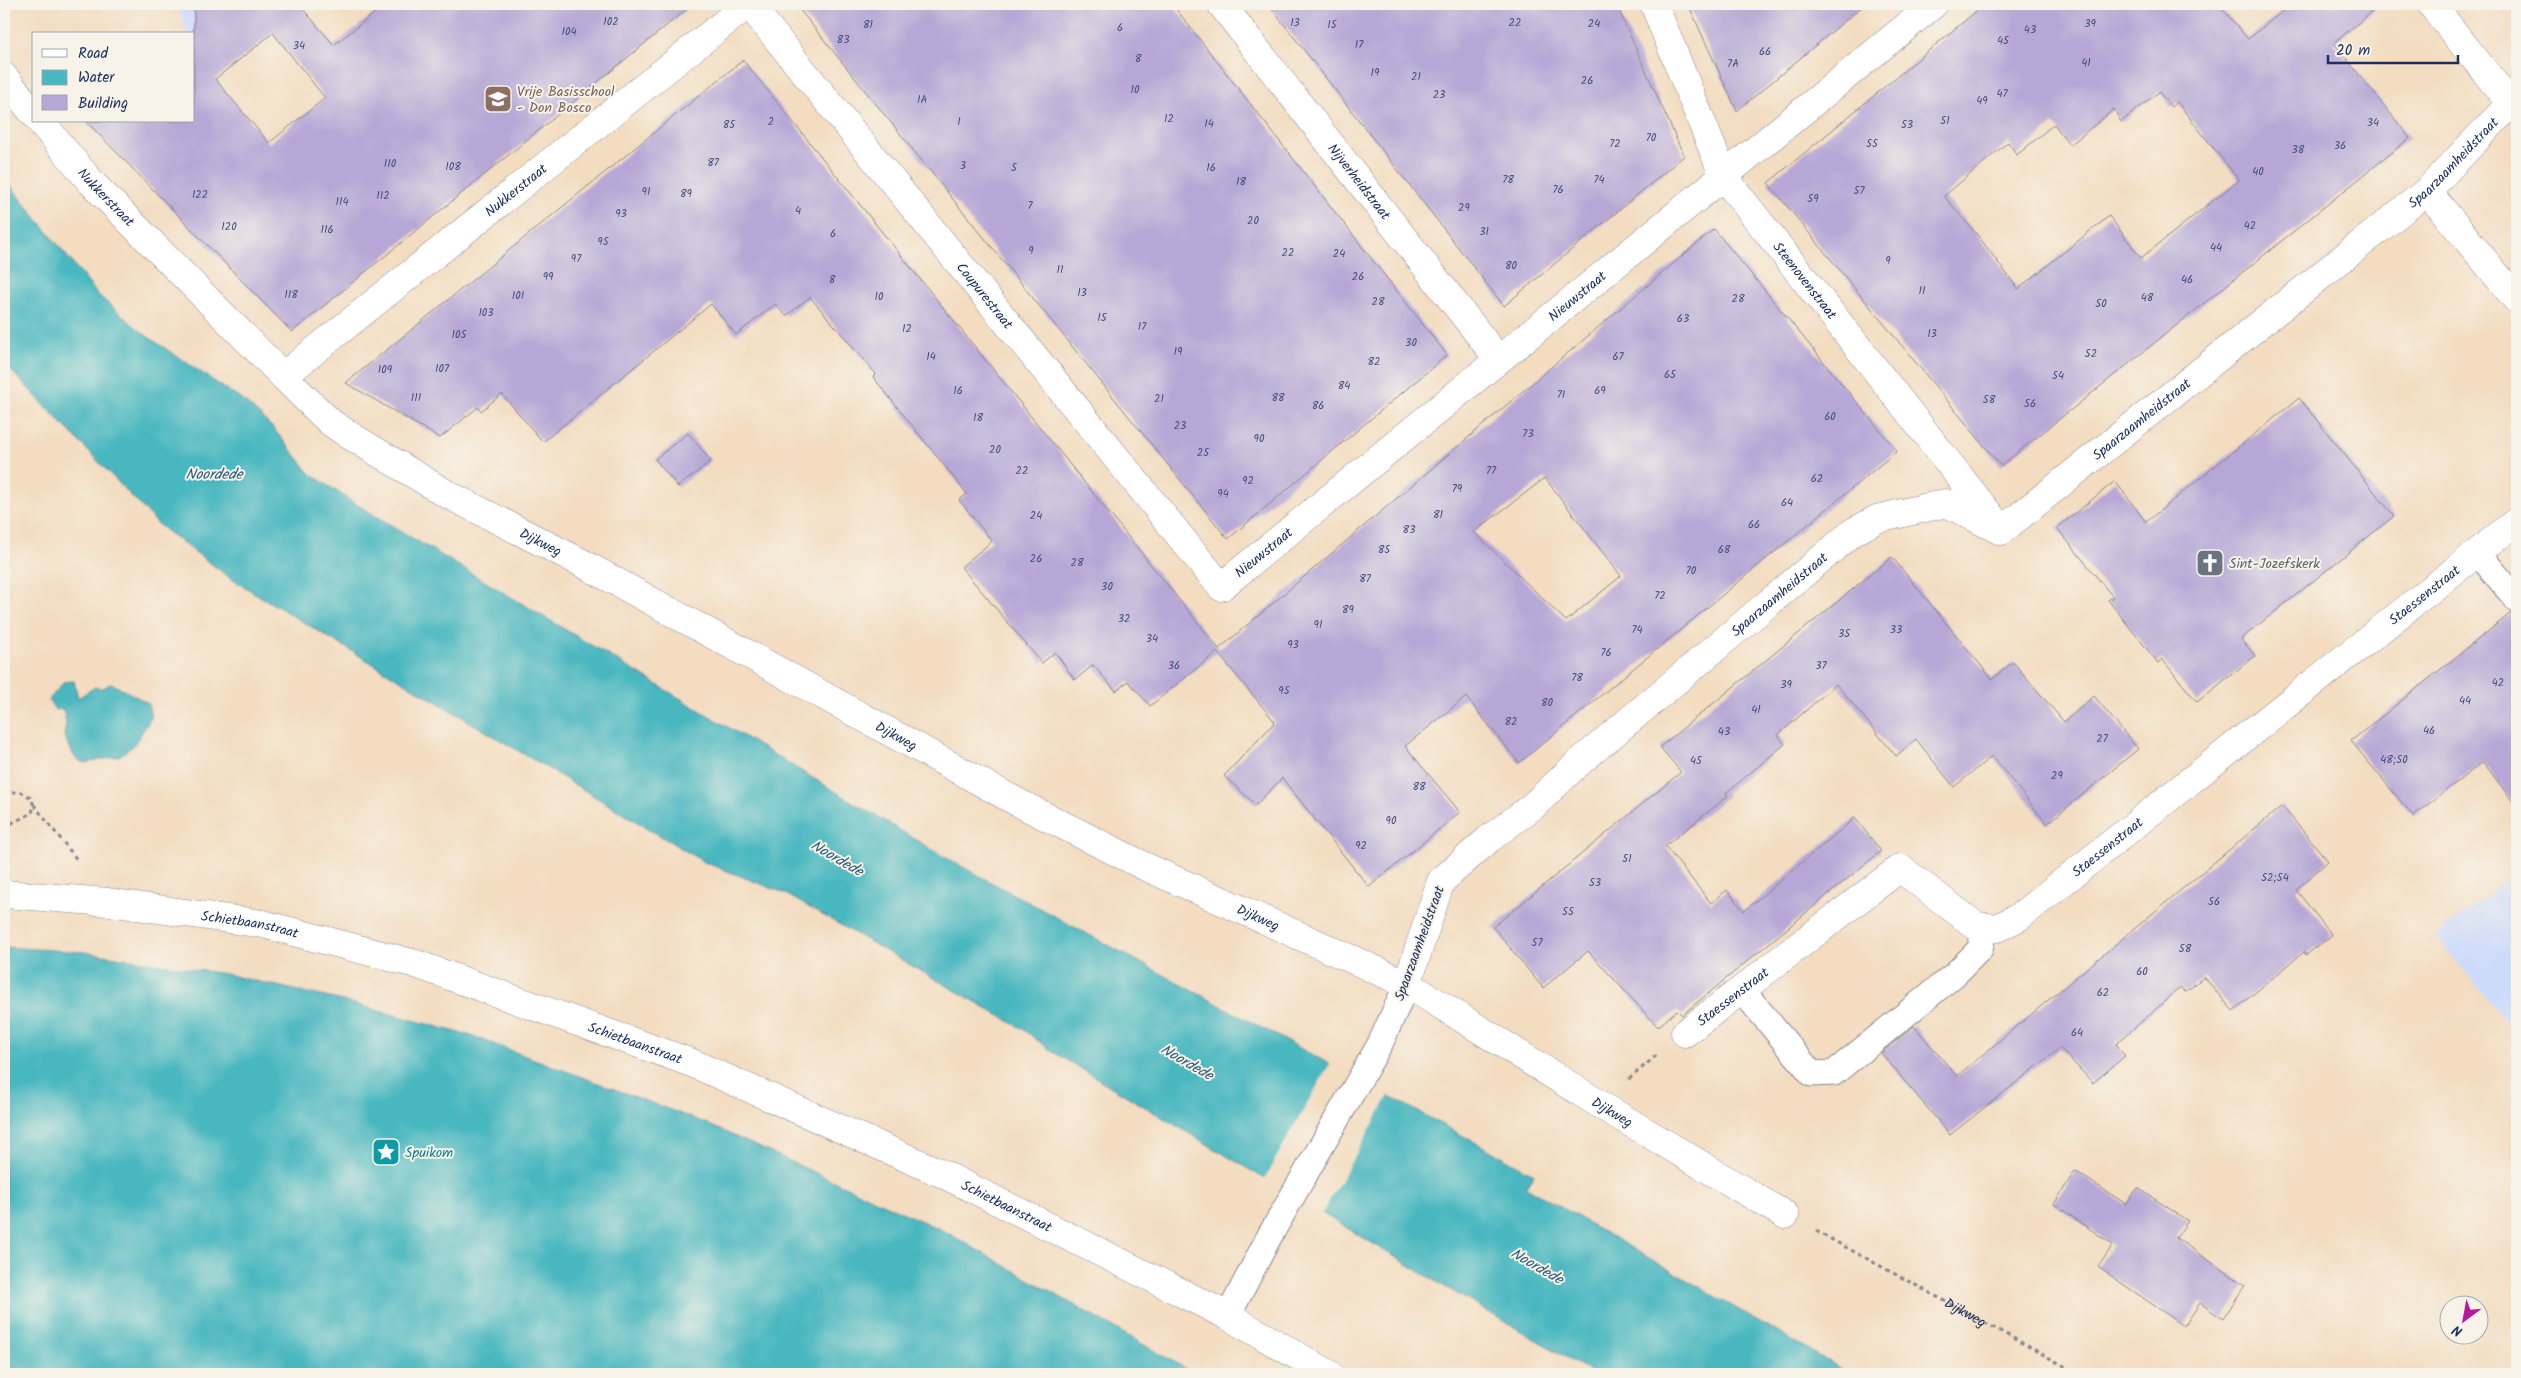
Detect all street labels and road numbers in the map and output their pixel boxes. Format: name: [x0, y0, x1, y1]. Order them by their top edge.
street label: Spaarzaamheidstraat: [2403, 112, 2505, 214]
street label: Nijverheidstraat: [1322, 139, 1396, 226]
street label: Nukkerstraat: [480, 158, 553, 223]
street label: Nukkerstraat: [72, 163, 140, 233]
street label: Steenovenstraat: [1767, 237, 1842, 325]
street label: Coupurestraat: [950, 258, 1018, 335]
street label: Nieuwstraat: [1544, 266, 1612, 327]
street label: Spaarzaamheidstraat: [2088, 373, 2197, 466]
street label: Nieuwstraat: [1230, 522, 1299, 584]
street label: Dijkweg: [515, 523, 565, 563]
street label: Spaarzaamheidstraat: [1726, 547, 1834, 642]
street label: Staessenstraat: [2384, 560, 2466, 631]
street label: Dijkweg: [871, 716, 921, 757]
street label: Staessenstraat: [2067, 812, 2149, 883]
street label: Spaarzaamheidstraat: [1389, 882, 1451, 1004]
street label: Dijkweg: [1233, 899, 1283, 937]
street label: Schietbaanstraat: [200, 905, 301, 945]
street label: Staessenstraat: [1692, 962, 1775, 1032]
street label: Schietbaanstraat: [585, 1017, 686, 1071]
street label: Dijkweg: [1587, 1092, 1637, 1134]
street label: Schietbaanstraat: [957, 1175, 1056, 1239]
street label: Dijkweg: [1940, 1293, 1990, 1333]

